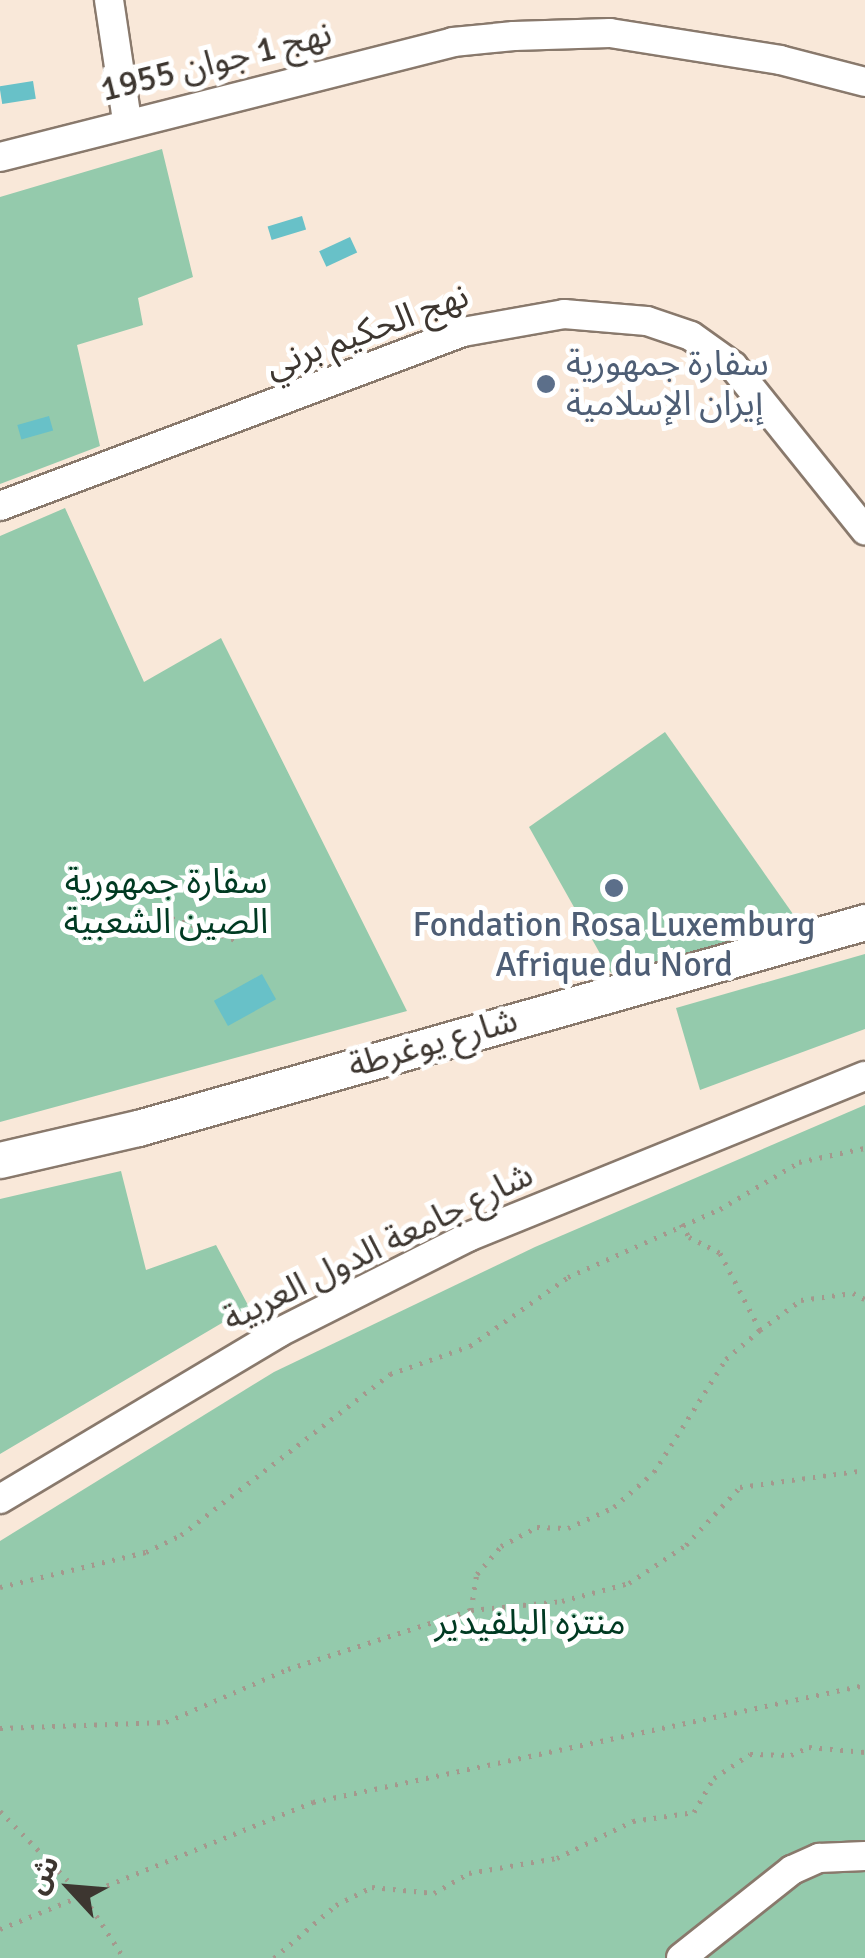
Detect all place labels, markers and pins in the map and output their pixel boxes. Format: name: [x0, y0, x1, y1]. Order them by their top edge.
place label: سفارة جمهورية إيران الإسلامية: [566, 343, 769, 425]
marker: سفارة جمهورية إيران الإسلامية: [535, 373, 557, 395]
marker: Fondation Rosa Luxemburg Afrique du Nord: [603, 877, 625, 899]
place label: Fondation Rosa Luxemburg Afrique du Nord: [412, 904, 816, 986]

